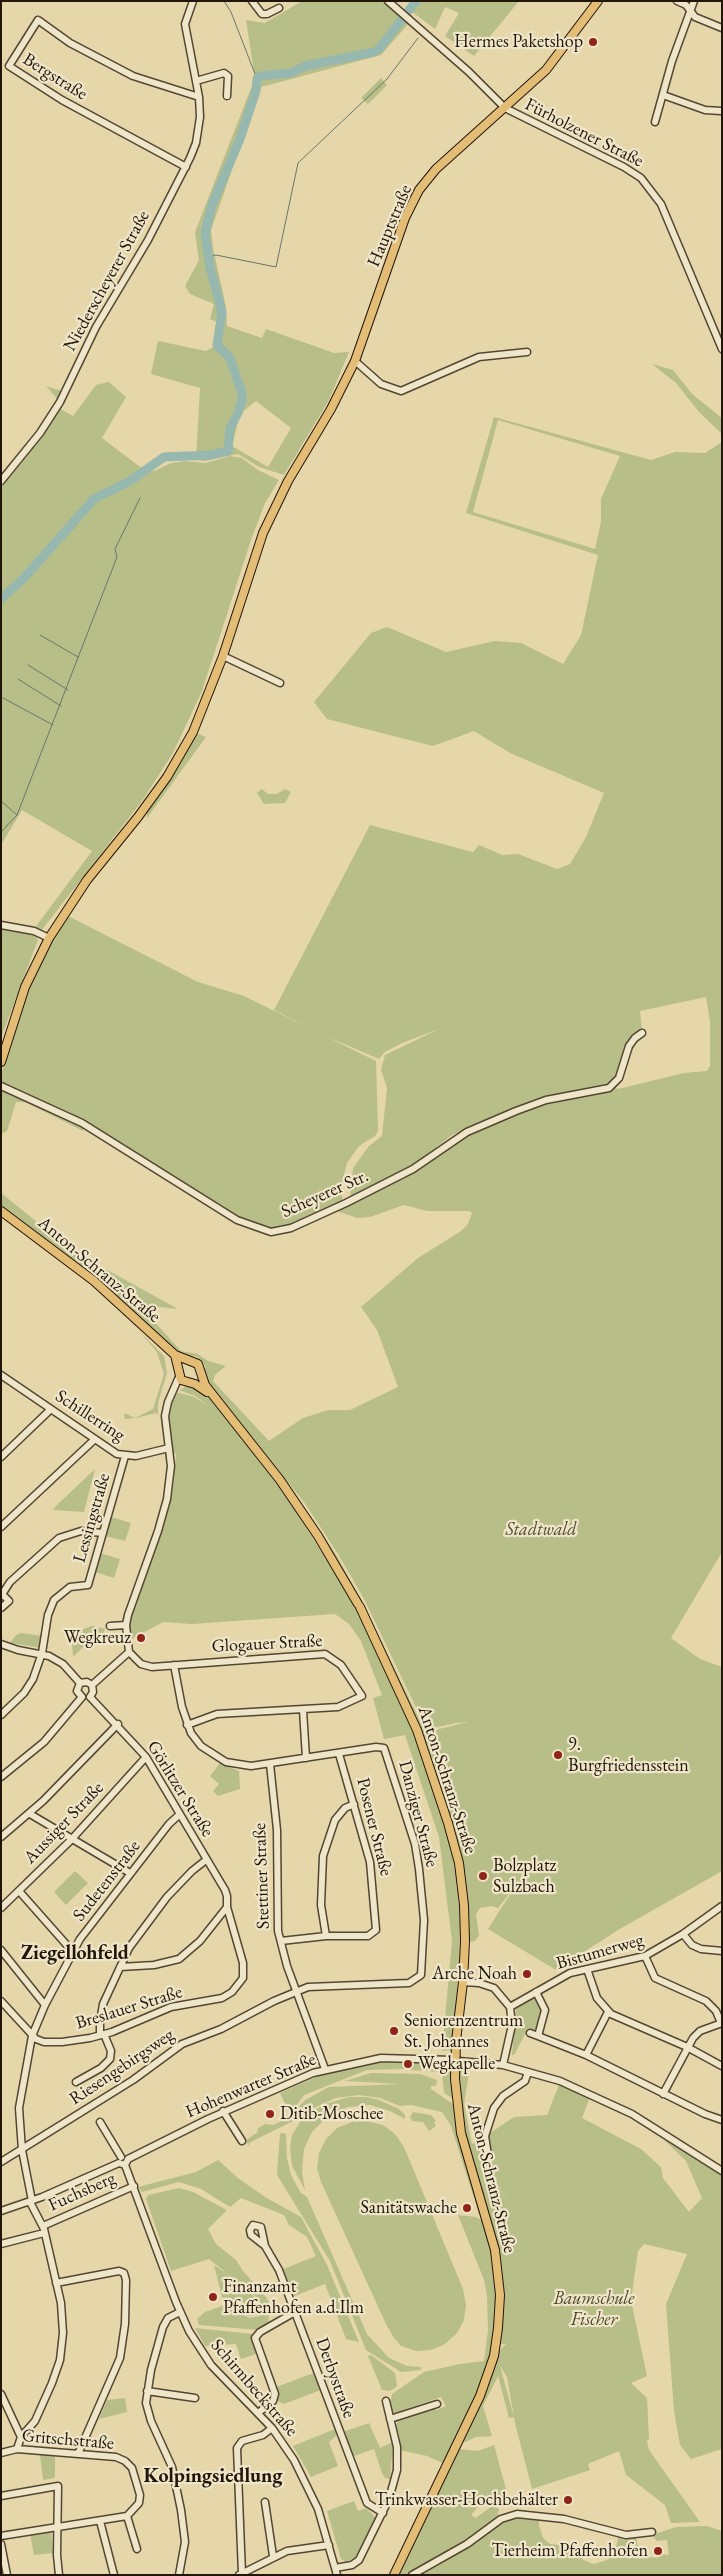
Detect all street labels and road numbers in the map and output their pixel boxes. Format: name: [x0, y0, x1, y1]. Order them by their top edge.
street label: Bergstraße: [19, 49, 91, 105]
street label: Fürholzener Straße: [521, 94, 647, 172]
street label: Hauptstraße: [363, 182, 417, 270]
street label: Niederscheyerer Straße: [59, 207, 155, 355]
street label: Scheyerer Str.: [278, 1165, 372, 1223]
street label: Anton-Schranz-Straße: [33, 1212, 165, 1328]
street label: Schillerring: [51, 1385, 129, 1447]
street label: Lessingstraße: [69, 1471, 115, 1565]
street label: Glogauer Straße: [211, 1630, 323, 1658]
street label: Anton-Schranz-Straße: [413, 1704, 481, 1856]
street label: Görlitzer Straße: [142, 1737, 218, 1841]
street label: Danziger Straße: [393, 1758, 443, 1870]
street label: Posener Straße: [351, 1776, 397, 1878]
street label: Aussiger Straße: [20, 1777, 108, 1869]
street label: Stettiner Straße: [249, 1823, 275, 1929]
street label: Sudetenstraße: [69, 1836, 145, 1926]
street label: Bistumerweg: [554, 1929, 646, 1975]
street label: Breslauer Straße: [73, 1982, 185, 2034]
street label: Riesengebirgsweg: [66, 2024, 178, 2110]
street label: Hohenwarter Straße: [183, 2049, 319, 2123]
street label: Anton-Schranz-Straße: [462, 2101, 520, 2255]
street label: Fuchsberg: [45, 2168, 119, 2216]
street label: Schirmbeckstraße: [206, 2335, 302, 2441]
street label: Derbystraße: [310, 2335, 360, 2421]
street label: Gritschstraße: [21, 2425, 115, 2455]

